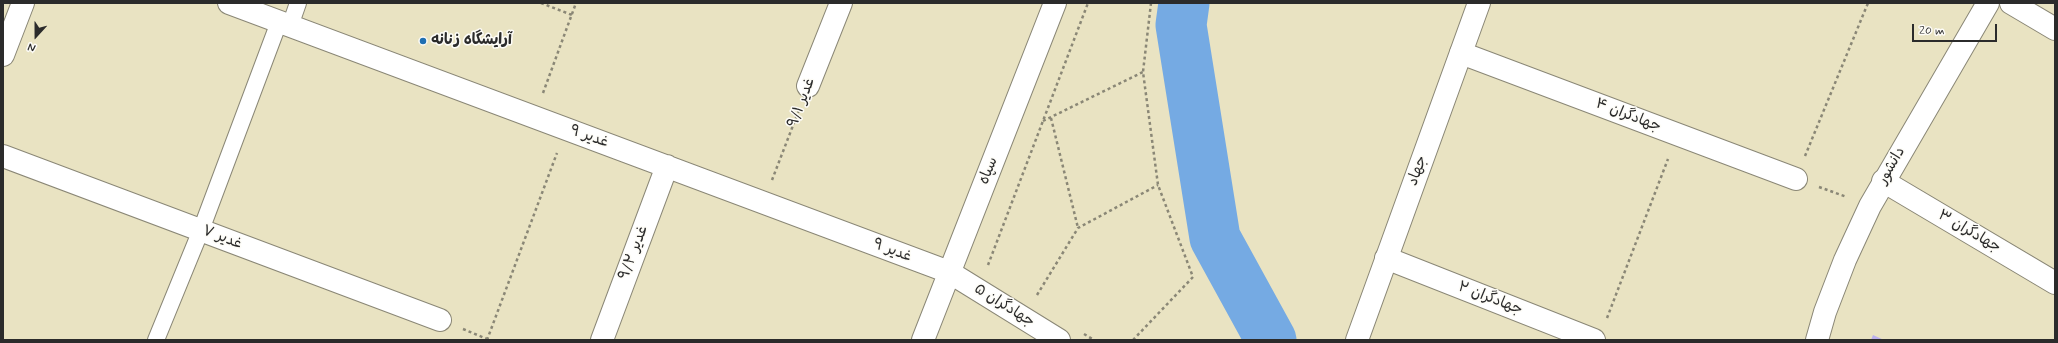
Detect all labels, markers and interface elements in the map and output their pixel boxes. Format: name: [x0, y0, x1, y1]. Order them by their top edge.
north arrow: [16, 16, 56, 56]
scale bar: [1914, 16, 1999, 42]
text: 20 m: [1919, 23, 1945, 39]
place label: آرایشگاه زنانه: [431, 32, 512, 50]
marker: آرایشگاه زنانه: [418, 36, 428, 46]
text: N: [26, 39, 38, 55]
street label: غدیر ۹/۱: [784, 76, 820, 130]
street label: جهادگران ۴: [1593, 95, 1663, 137]
street label: غدیر ۹: [567, 122, 611, 152]
street label: دانشور: [1874, 144, 1910, 188]
street label: جهاد: [1404, 154, 1432, 188]
street label: سپاه: [975, 155, 1003, 187]
street label: جهادگران ۳: [1934, 207, 2004, 257]
street label: غدیر ۷: [200, 222, 244, 254]
street label: غدیر ۹/۲: [615, 223, 653, 283]
street label: غدیر ۹: [870, 235, 914, 267]
street label: جهادگران ۲: [1455, 278, 1525, 320]
street label: جهادگران ۵: [970, 280, 1038, 332]

